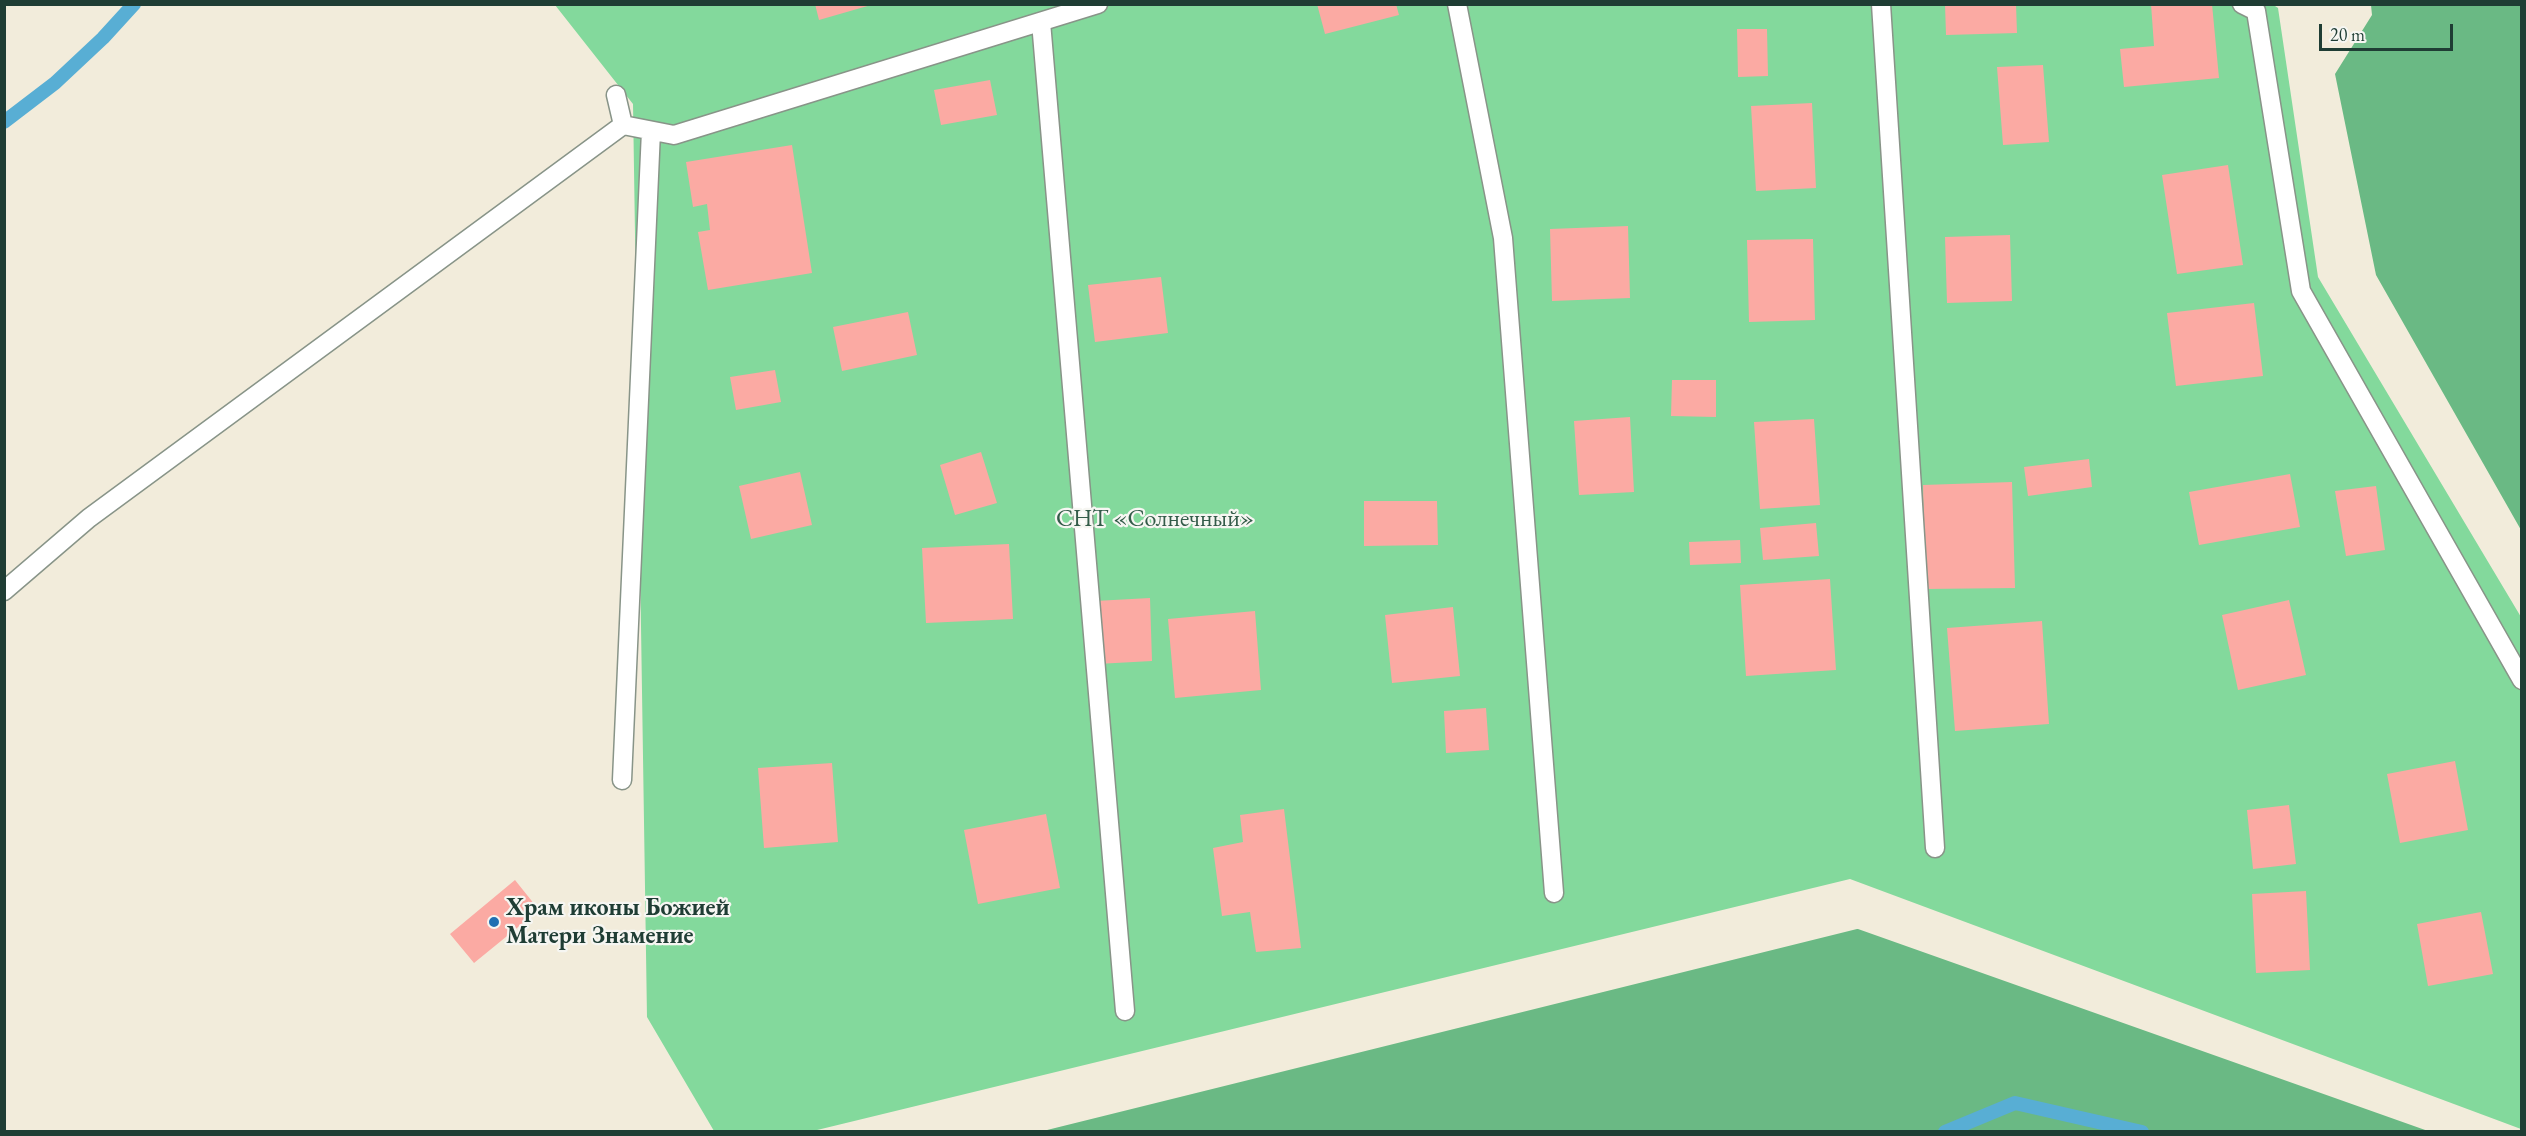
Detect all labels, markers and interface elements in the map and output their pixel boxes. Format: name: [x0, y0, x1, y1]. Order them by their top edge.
scale bar: [2322, 12, 2456, 50]
text: 20 m: [2330, 23, 2365, 46]
park label: СНТ «Солнечный»: [1056, 505, 1254, 533]
place label: Храм иконы Божией Матери Знамение: [506, 894, 730, 950]
marker: Храм иконы Божией Матери Знамение: [487, 915, 501, 929]

